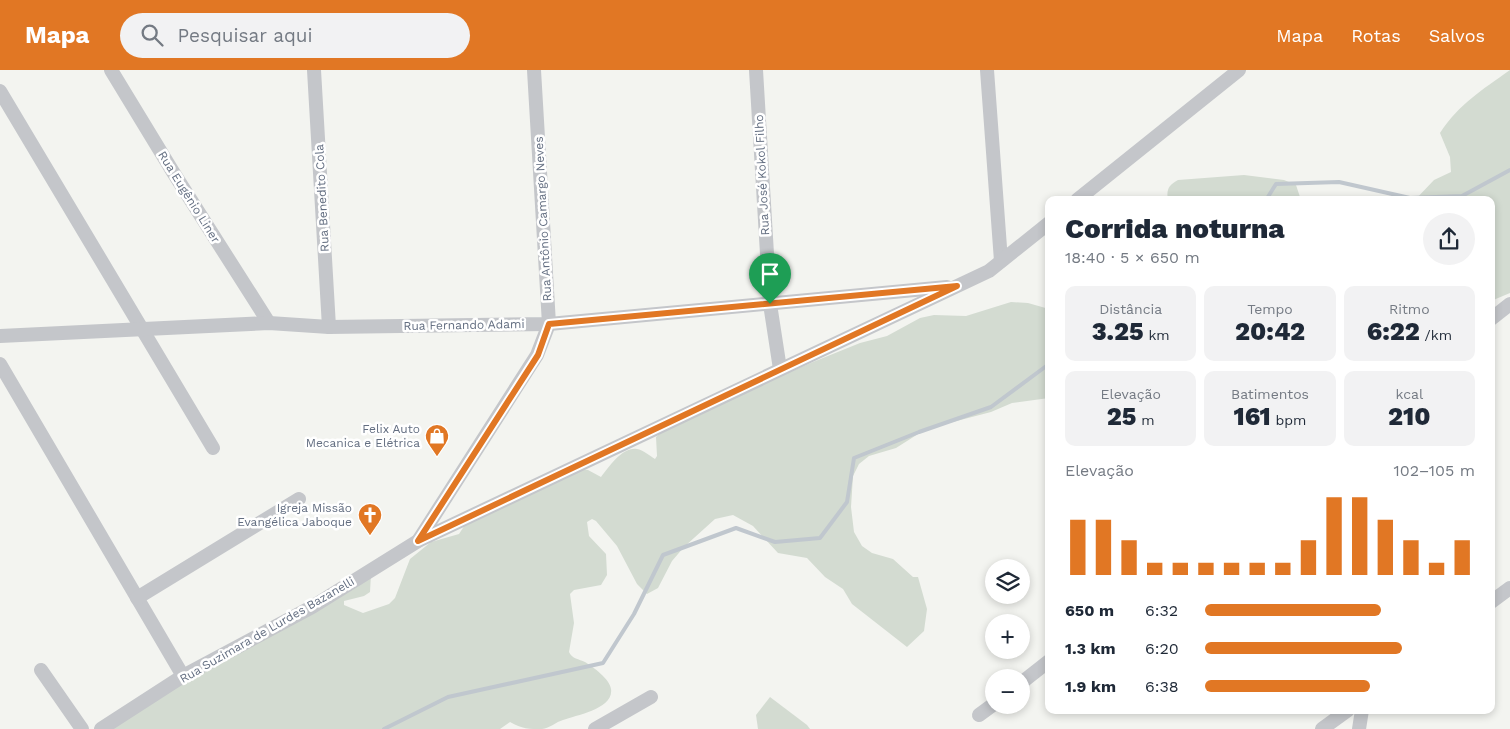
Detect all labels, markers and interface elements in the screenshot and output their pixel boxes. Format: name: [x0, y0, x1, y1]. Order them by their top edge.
search box: [120, 13, 470, 58]
text: Mapa: [25, 21, 90, 49]
icon: search: [138, 21, 166, 49]
text: Pesquisar aqui: [178, 24, 313, 47]
text: Mapa: [1276, 25, 1323, 46]
text: Rotas: [1351, 25, 1401, 46]
text: Salvos: [1429, 25, 1485, 46]
street label: Rua José Kokol Filho: [752, 114, 772, 236]
street label: Rua Antônio Camargo Neves: [532, 136, 554, 302]
street label: Rua Benedito Cola: [312, 144, 332, 252]
street label: Rua Eugênio Liner: [155, 149, 223, 246]
text: Corrida noturna: [1065, 212, 1285, 245]
button: share: [1423, 213, 1475, 265]
text: 18:40 · 5 × 650 m: [1065, 248, 1200, 267]
pin: [749, 253, 791, 304]
icon: arrive: [756, 260, 784, 288]
text: Distância: [1099, 301, 1162, 317]
text: Tempo: [1247, 301, 1293, 317]
text: Ritmo: [1389, 301, 1430, 317]
street label: Rua Fernando Adami: [403, 317, 525, 333]
text: 3.25: [1092, 317, 1144, 346]
text: 20:42: [1235, 317, 1305, 346]
text: 6:22: [1367, 317, 1420, 346]
text: km: [1144, 327, 1170, 343]
text: /km: [1420, 327, 1452, 343]
text: Elevação: [1101, 386, 1161, 402]
text: Batimentos: [1231, 386, 1309, 402]
text: kcal: [1395, 386, 1423, 402]
text: 25: [1107, 402, 1136, 431]
text: 161: [1234, 402, 1271, 431]
text: 210: [1388, 402, 1431, 431]
text: m: [1136, 412, 1155, 428]
text: bpm: [1271, 412, 1306, 428]
place label: Felix Auto Mecanica e Elétrica: [306, 422, 420, 450]
shop icon: Felix Auto Mecanica e Elétrica: [424, 423, 450, 457]
text: Elevação: [1065, 461, 1134, 480]
text: 102–105 m: [1394, 461, 1475, 480]
place label: Igreja Missão Evangélica Jaboque: [237, 501, 352, 529]
church icon: Igreja Missão Evangélica Jaboque: [357, 502, 383, 536]
map controls: [985, 559, 1030, 714]
button: layers: [985, 559, 1030, 604]
street label: Rua Suzimara de Lurdes Bazanelli: [177, 574, 357, 686]
text: 650 m: [1065, 601, 1114, 620]
text: 6:32: [1145, 601, 1178, 620]
button: +: [985, 614, 1030, 659]
text: 1.3 km: [1065, 639, 1116, 658]
text: 6:20: [1145, 639, 1179, 658]
button: −: [985, 669, 1030, 714]
text: 1.9 km: [1065, 677, 1116, 696]
text: 6:38: [1145, 677, 1179, 696]

